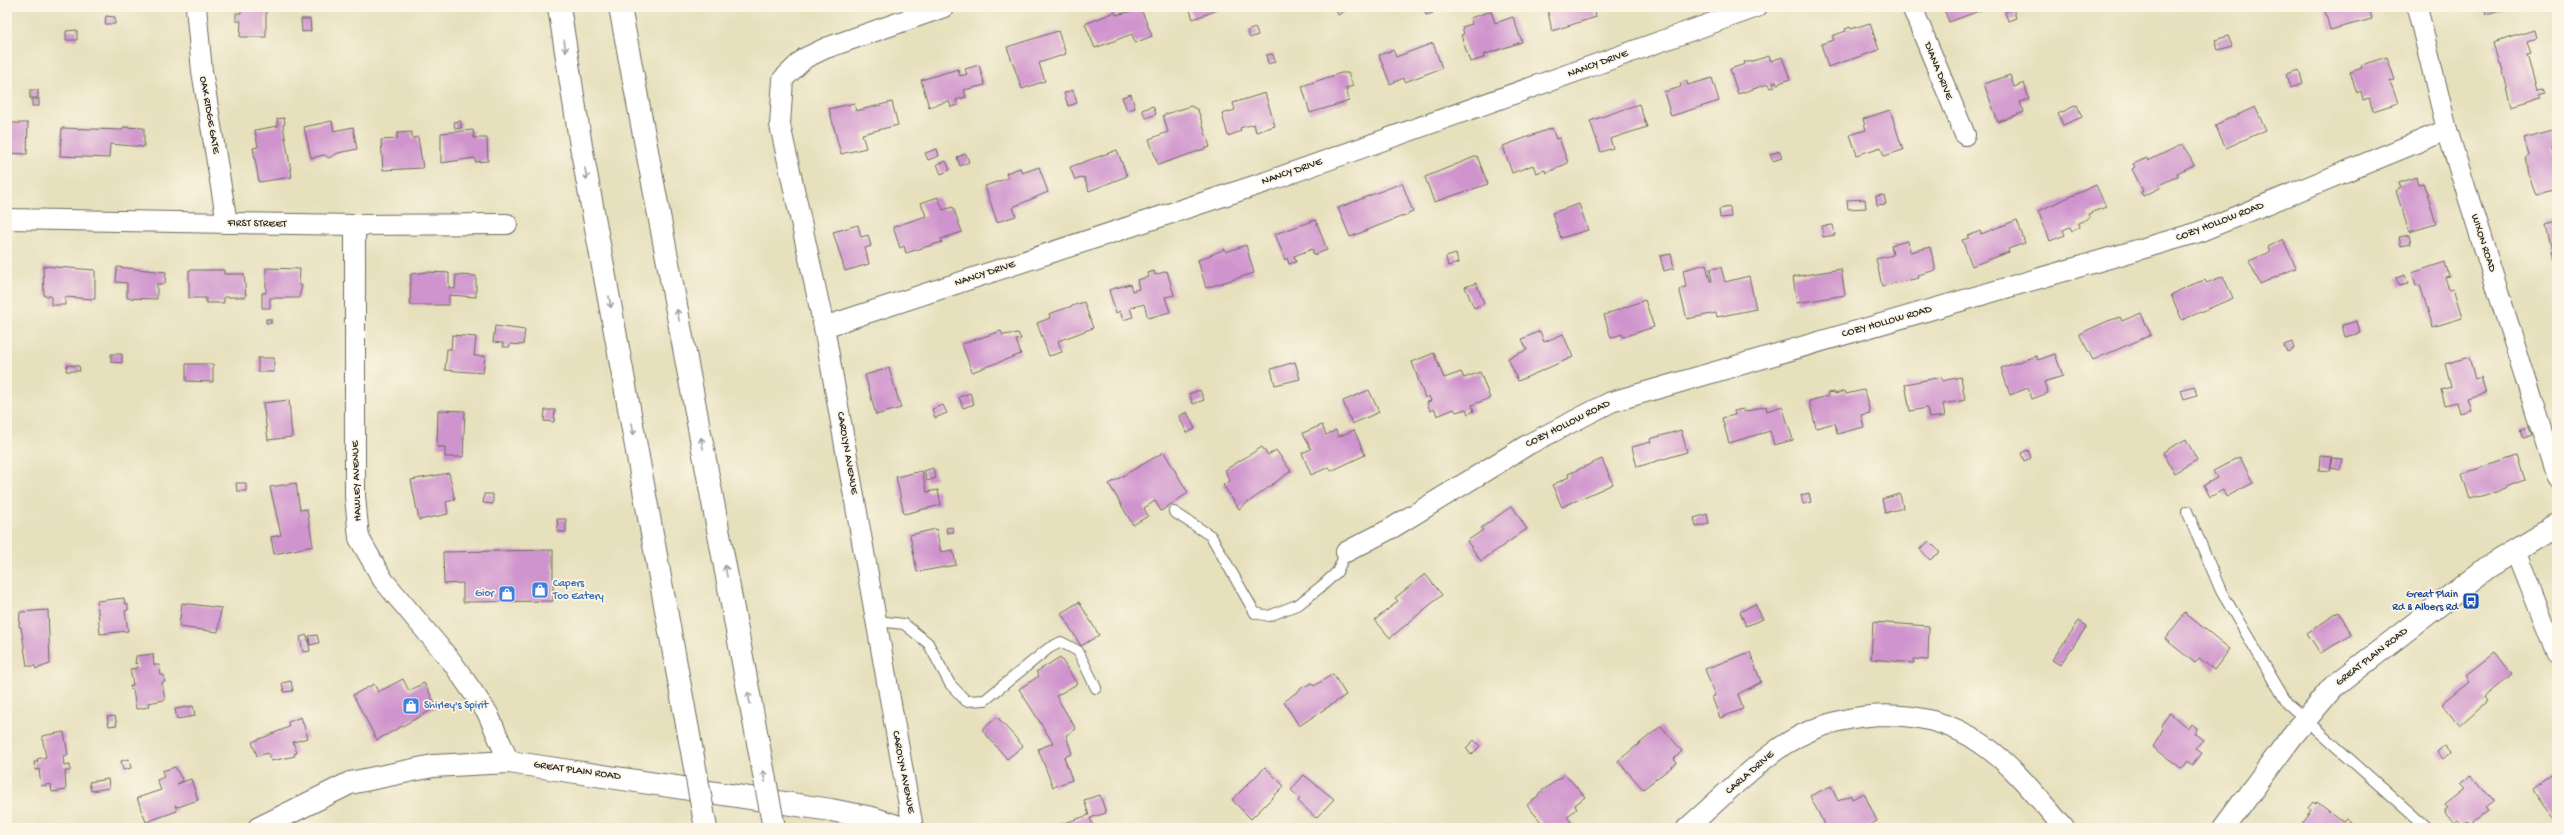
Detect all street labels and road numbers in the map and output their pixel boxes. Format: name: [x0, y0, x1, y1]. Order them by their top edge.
street label: DIANA DRIVE: [1921, 39, 1955, 103]
street label: NANCY DRIVE: [1566, 47, 1631, 80]
street label: OAK RIDGE GATE: [196, 75, 222, 156]
street label: NANCY DRIVE: [1260, 156, 1325, 188]
street label: COZY HOLLOW ROAD: [2174, 199, 2266, 244]
street label: WIXON ROAD: [2468, 212, 2498, 274]
street label: FIRST STREET: [226, 217, 287, 231]
street label: NANCY DRIVE: [953, 258, 1018, 289]
street label: COZY HOLLOW ROAD: [1841, 303, 1934, 341]
street label: COZY HOLLOW ROAD: [1524, 397, 1613, 450]
street label: CAROLYN AVENUE: [834, 411, 860, 496]
street label: HAWLEY AVENUE: [350, 439, 364, 521]
street label: GREAT PLAIN ROAD: [2334, 625, 2411, 689]
street label: CAROLYN AVENUE: [889, 730, 917, 815]
street label: CARLA DRIVE: [1723, 748, 1777, 797]
street label: GREAT PLAIN ROAD: [533, 759, 622, 783]

